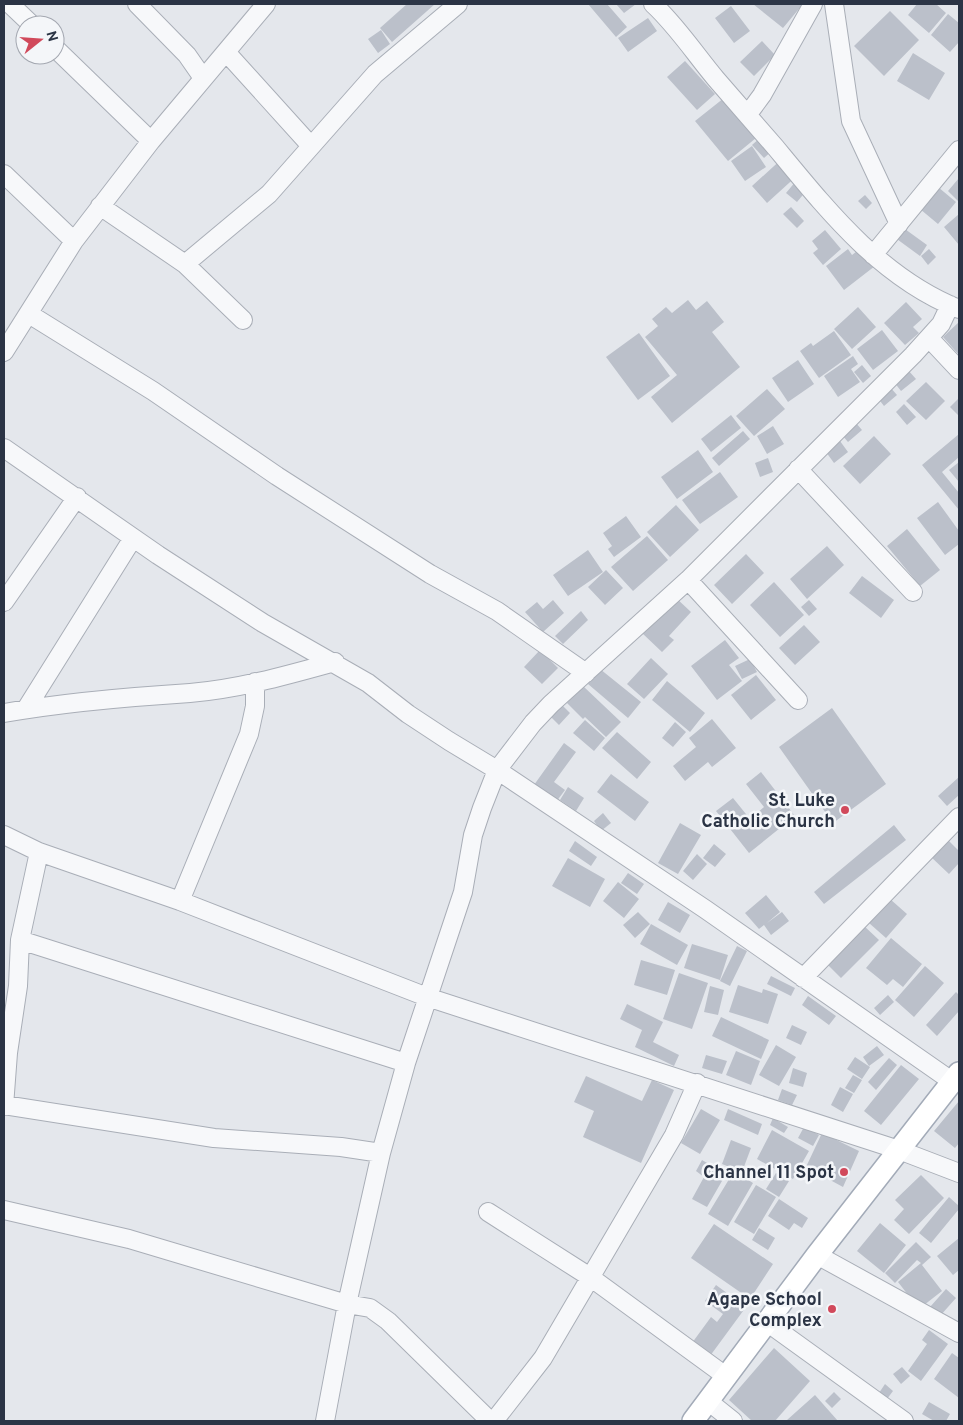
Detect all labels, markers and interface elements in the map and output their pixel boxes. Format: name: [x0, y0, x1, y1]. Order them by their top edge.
north arrow: [15, 15, 65, 65]
text: N: [41, 29, 61, 44]
place label: St. Luke Catholic Church: [701, 790, 835, 834]
marker: St. Luke Catholic Church: [839, 804, 851, 816]
place label: Channel 11 Spot: [703, 1162, 834, 1185]
marker: Channel 11 Spot: [838, 1166, 850, 1178]
place label: Agape School Complex: [707, 1289, 822, 1333]
marker: Agape School Complex: [826, 1303, 838, 1315]

